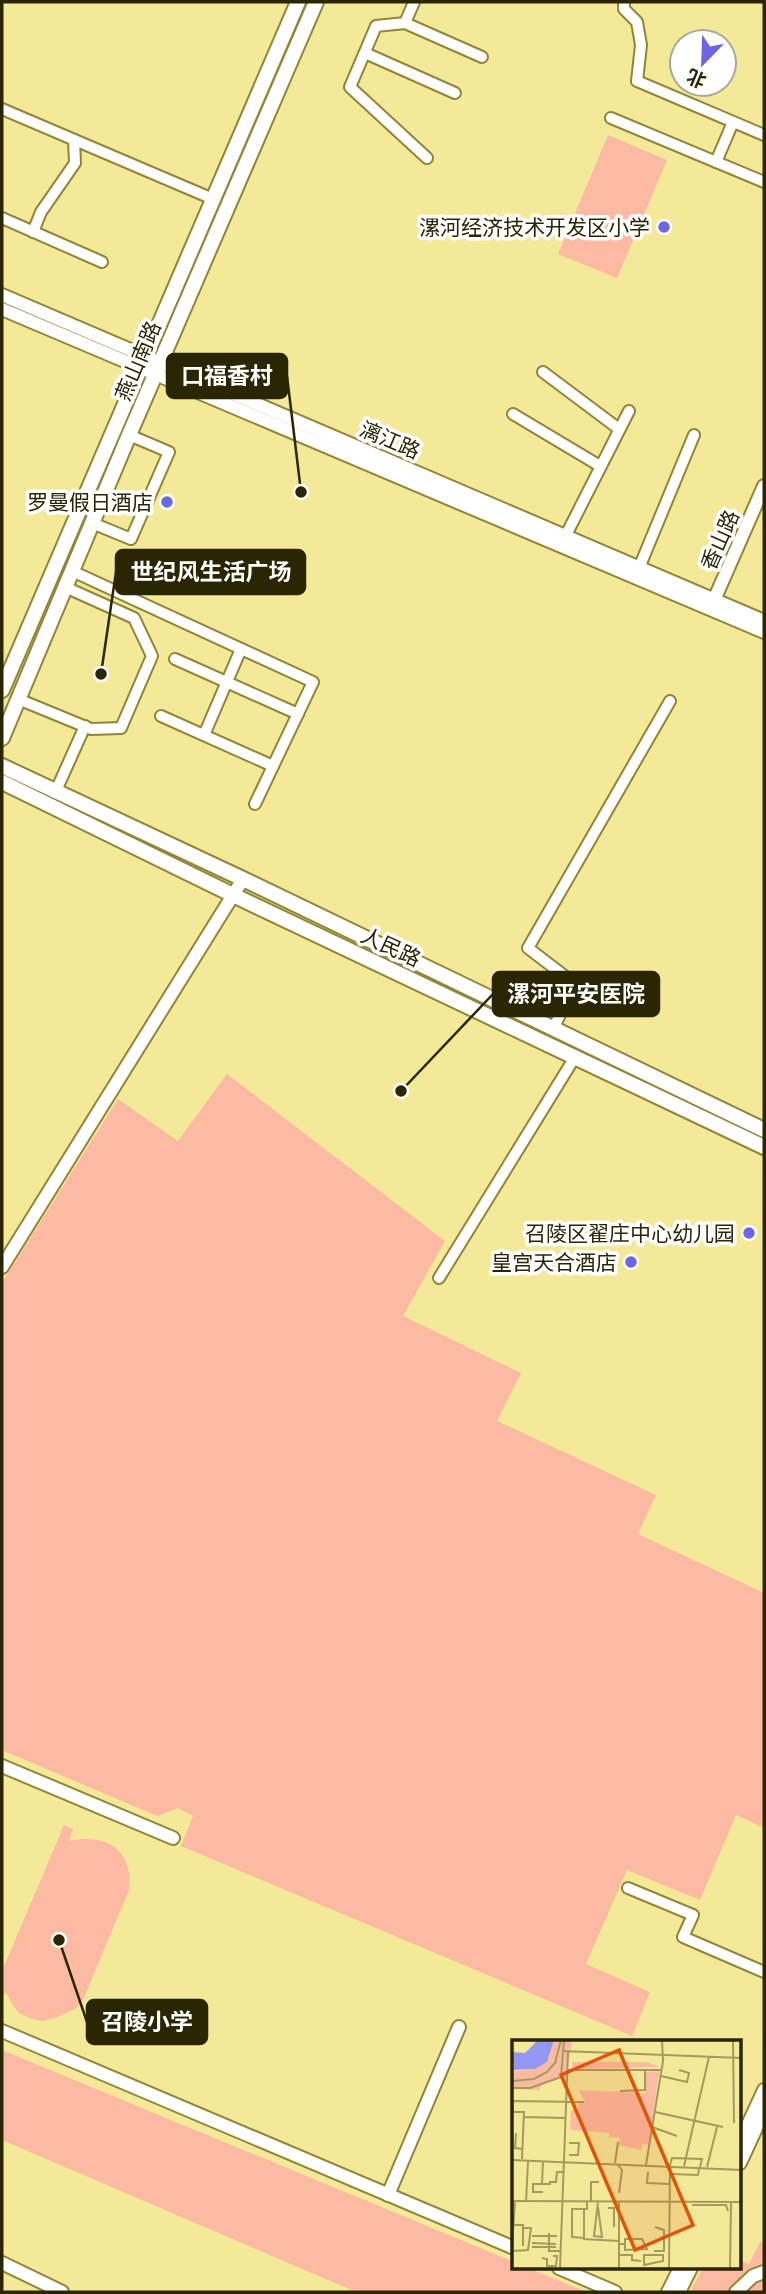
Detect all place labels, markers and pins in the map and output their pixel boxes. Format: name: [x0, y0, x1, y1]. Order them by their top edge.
place label: 漯河经济技术开发区小学: [419, 215, 650, 240]
marker: 漯河经济技术开发区小学: [656, 219, 672, 235]
callout: 口福香村: [167, 354, 287, 398]
place label: 罗曼假日酒店: [27, 490, 153, 515]
marker: 罗曼假日酒店: [159, 494, 175, 510]
callout: 世纪风生活广场: [116, 550, 305, 594]
callout: 漯河平安医院: [493, 972, 659, 1016]
place label: 召陵区翟庄中心幼儿园: [525, 1221, 735, 1246]
marker: 召陵区翟庄中心幼儿园: [741, 1225, 757, 1241]
place label: 皇宫天合酒店: [491, 1250, 617, 1275]
marker: 皇宫天合酒店: [623, 1254, 639, 1270]
callout: 召陵小学: [87, 2000, 207, 2044]

